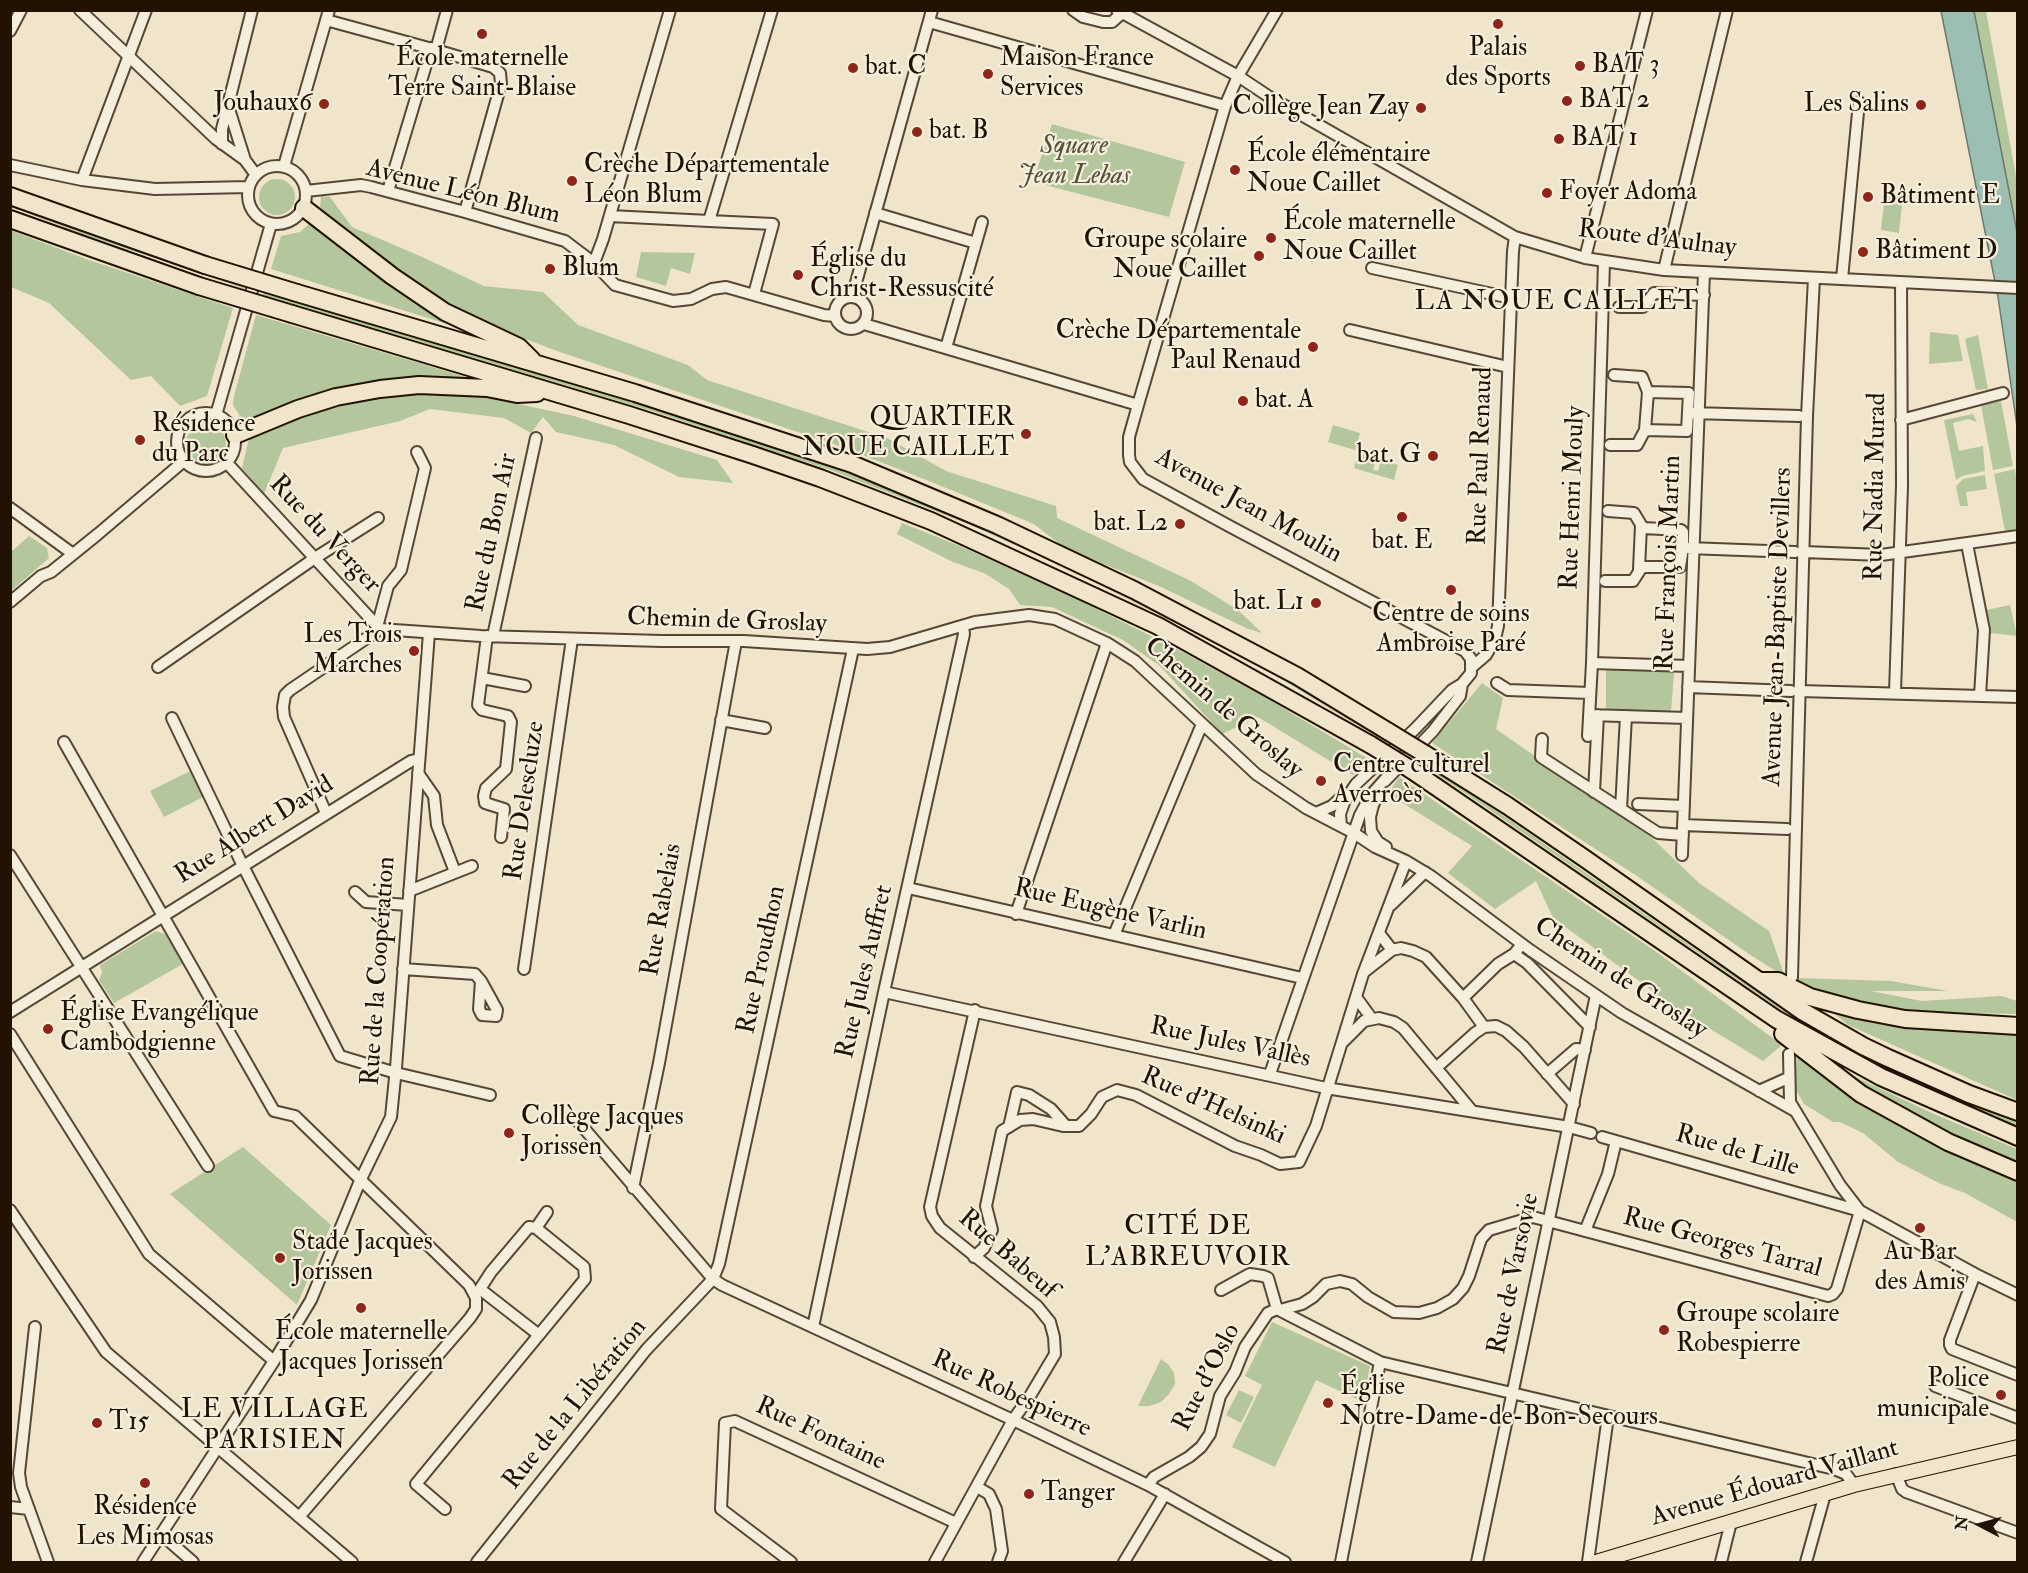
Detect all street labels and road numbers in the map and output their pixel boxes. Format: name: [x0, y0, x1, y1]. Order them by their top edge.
street label: Avenue Léon Blum: [363, 154, 563, 232]
street label: Route d'Aulnay: [1576, 215, 1738, 265]
street label: Rue Paul Renaud: [1463, 366, 1501, 546]
street label: Rue Nadia Murad: [1860, 392, 1894, 582]
street label: Rue Henri Mouly: [1555, 405, 1593, 591]
street label: Avenue Jean Moulin: [1149, 443, 1347, 571]
street label: Rue du Bon Air: [461, 451, 525, 615]
street label: Rue François Martin: [1651, 455, 1689, 671]
street label: Avenue Jean-Baptiste Devillers: [1758, 467, 1800, 787]
street label: Rue du Verger: [261, 470, 387, 600]
street label: Chemin de Groslay: [627, 603, 827, 641]
street label: Chemin de Groslay: [1137, 632, 1309, 786]
street label: Rue Delescluze: [499, 719, 553, 883]
street label: Rue Albert David: [170, 770, 340, 892]
street label: Rue Rabelais: [636, 841, 690, 979]
street label: Rue de la Coopération: [356, 855, 404, 1087]
street label: Rue Eugène Varlin: [1010, 874, 1210, 948]
street label: Rue Jules Auffret: [831, 882, 901, 1062]
street label: Rue Proudhon: [732, 883, 794, 1037]
street label: Chemin de Groslay: [1528, 911, 1712, 1047]
street label: Rue Jules Vallès: [1147, 1012, 1313, 1076]
street label: Rue d'Helsinki: [1136, 1061, 1290, 1153]
street label: Rue de Lille: [1672, 1119, 1802, 1185]
street label: Rue de Varsovie: [1483, 1191, 1547, 1357]
street label: Rue Georges Tarral: [1619, 1202, 1825, 1286]
street label: Rue Babeuf: [951, 1203, 1063, 1307]
street label: Rue de la Libération: [498, 1313, 654, 1497]
street label: Rue d'Oslo: [1168, 1319, 1248, 1437]
street label: Rue Robespierre: [926, 1344, 1096, 1446]
street label: Rue Fontaine: [750, 1391, 890, 1479]
street label: Avenue Édouard Vaillant: [1648, 1434, 1902, 1534]

